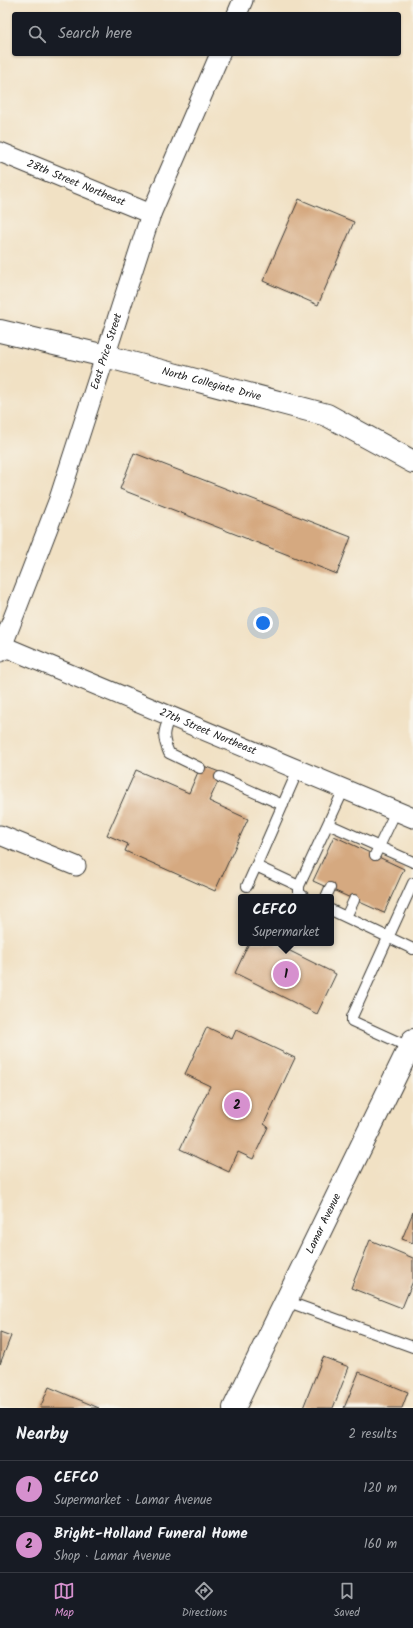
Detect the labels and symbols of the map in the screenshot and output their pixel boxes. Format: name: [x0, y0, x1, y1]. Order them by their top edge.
street label: 28th Street Northeast: [24, 155, 129, 212]
street label: East Price Street: [86, 310, 128, 392]
street label: North Collegiate Drive: [160, 362, 263, 406]
your location: [253, 613, 273, 633]
street label: 27th Street Northeast: [156, 704, 260, 761]
pin: 1: [273, 959, 299, 989]
pin: 2: [224, 1090, 250, 1120]
street label: Lamar Avenue: [301, 1190, 346, 1257]

